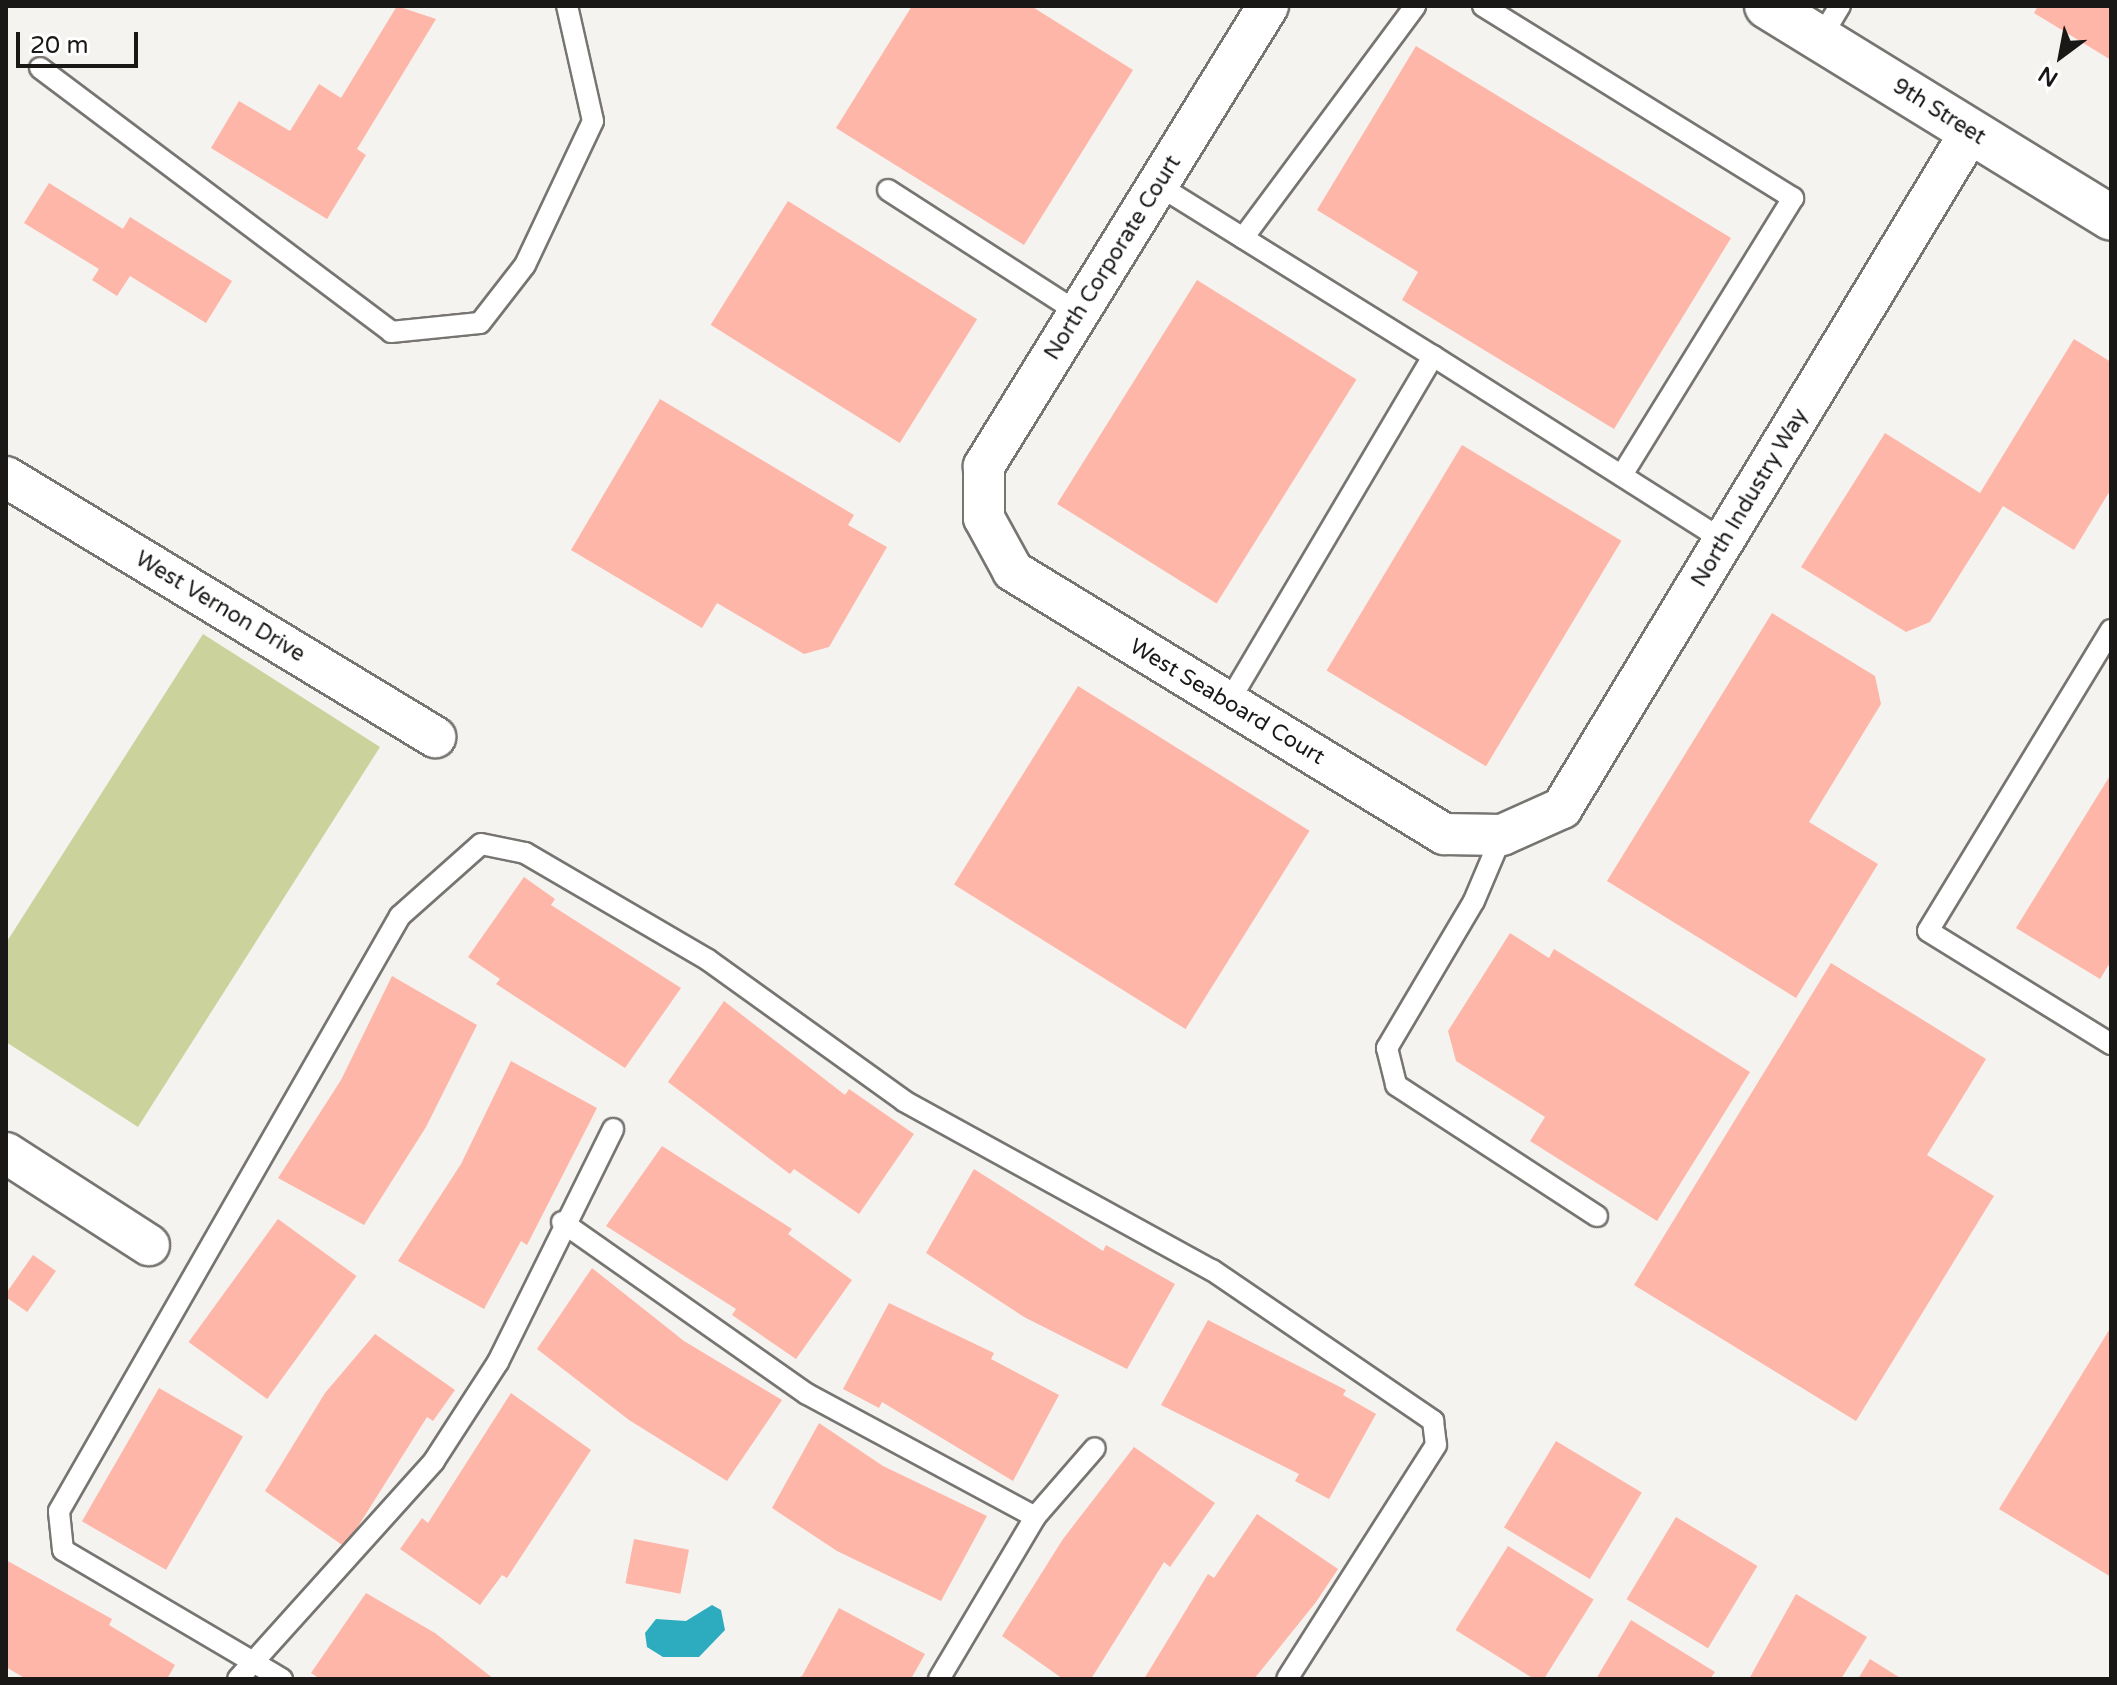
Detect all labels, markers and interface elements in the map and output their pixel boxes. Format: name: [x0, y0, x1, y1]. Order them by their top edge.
scale bar: [20, 16, 142, 66]
north arrow: [2021, 16, 2101, 96]
text: 20 m: [30, 31, 88, 60]
text: N: [2034, 61, 2063, 92]
street label: 9th Street: [1888, 73, 1990, 151]
street label: North Corporate Court: [1039, 151, 1187, 365]
street label: North Industry Way: [1686, 404, 1814, 592]
street label: West Vernon Drive: [130, 546, 310, 668]
street label: West Seaboard Court: [1125, 633, 1329, 771]

